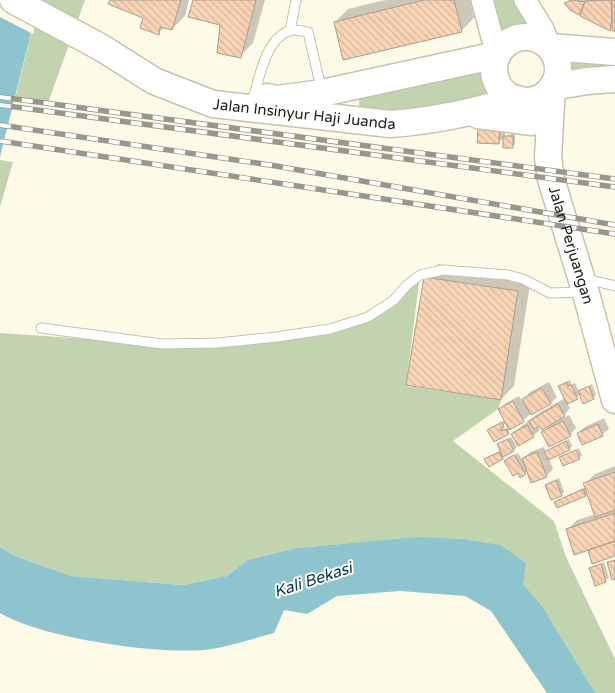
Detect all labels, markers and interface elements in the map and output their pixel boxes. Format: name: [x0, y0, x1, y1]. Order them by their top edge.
street label: Jalan Insinyur Haji Juanda: [212, 95, 396, 133]
street label: Jalan Perjuangan: [545, 184, 597, 306]
water label: Kali Bekasi: [271, 557, 357, 602]

